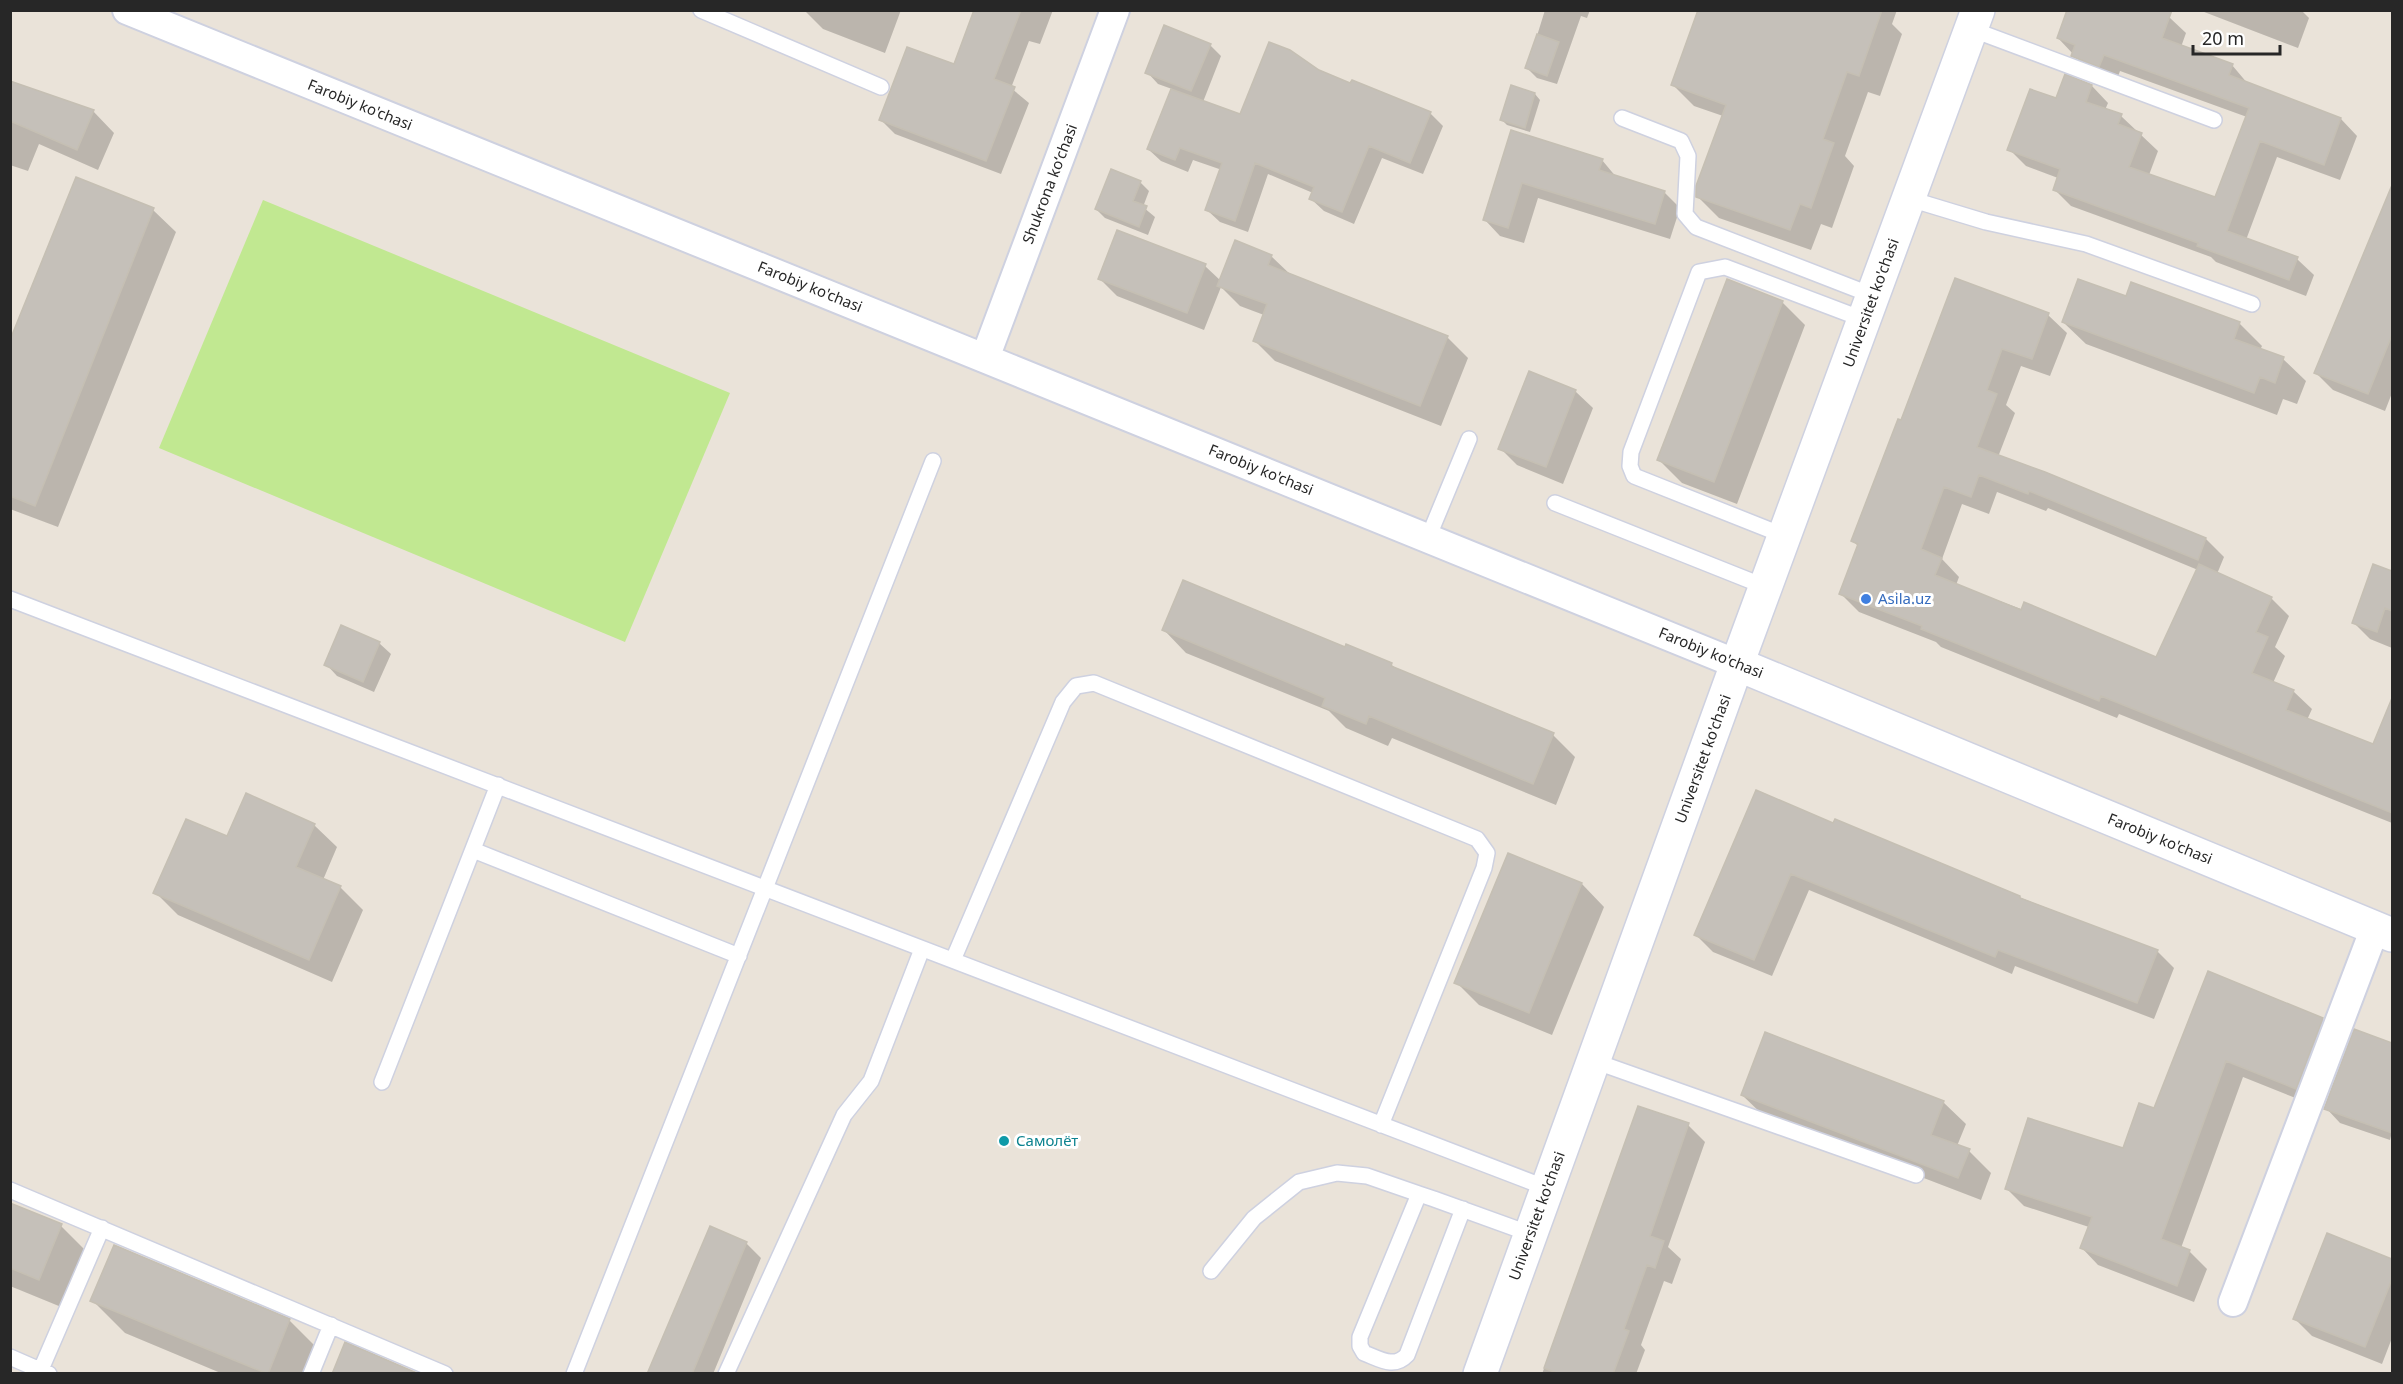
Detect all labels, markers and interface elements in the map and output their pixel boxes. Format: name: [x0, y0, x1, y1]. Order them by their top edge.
scale bar: [2193, 18, 2280, 56]
text: 20 m: [2202, 26, 2244, 50]
street label: Farobiy ko'chasi: [305, 74, 416, 134]
street label: Shukrona koʻchasi: [1017, 121, 1081, 247]
street label: Universitet ko'chasi: [1837, 235, 1903, 370]
street label: Farobiy ko'chasi: [755, 256, 866, 316]
street label: Farobiy ko'chasi: [1206, 439, 1317, 499]
place label: Asila.uz: [1878, 588, 1931, 608]
marker: Asila.uz: [1859, 592, 1873, 606]
street label: Farobiy ko'chasi: [1656, 622, 1767, 682]
street label: Universitet ko'chasi: [1669, 691, 1735, 826]
street label: Farobiy ko'chasi: [2105, 808, 2216, 868]
place label: Самолёт: [1016, 1130, 1078, 1150]
marker: Самолёт: [997, 1134, 1011, 1148]
street label: Universitet ko'chasi: [1503, 1148, 1569, 1283]

